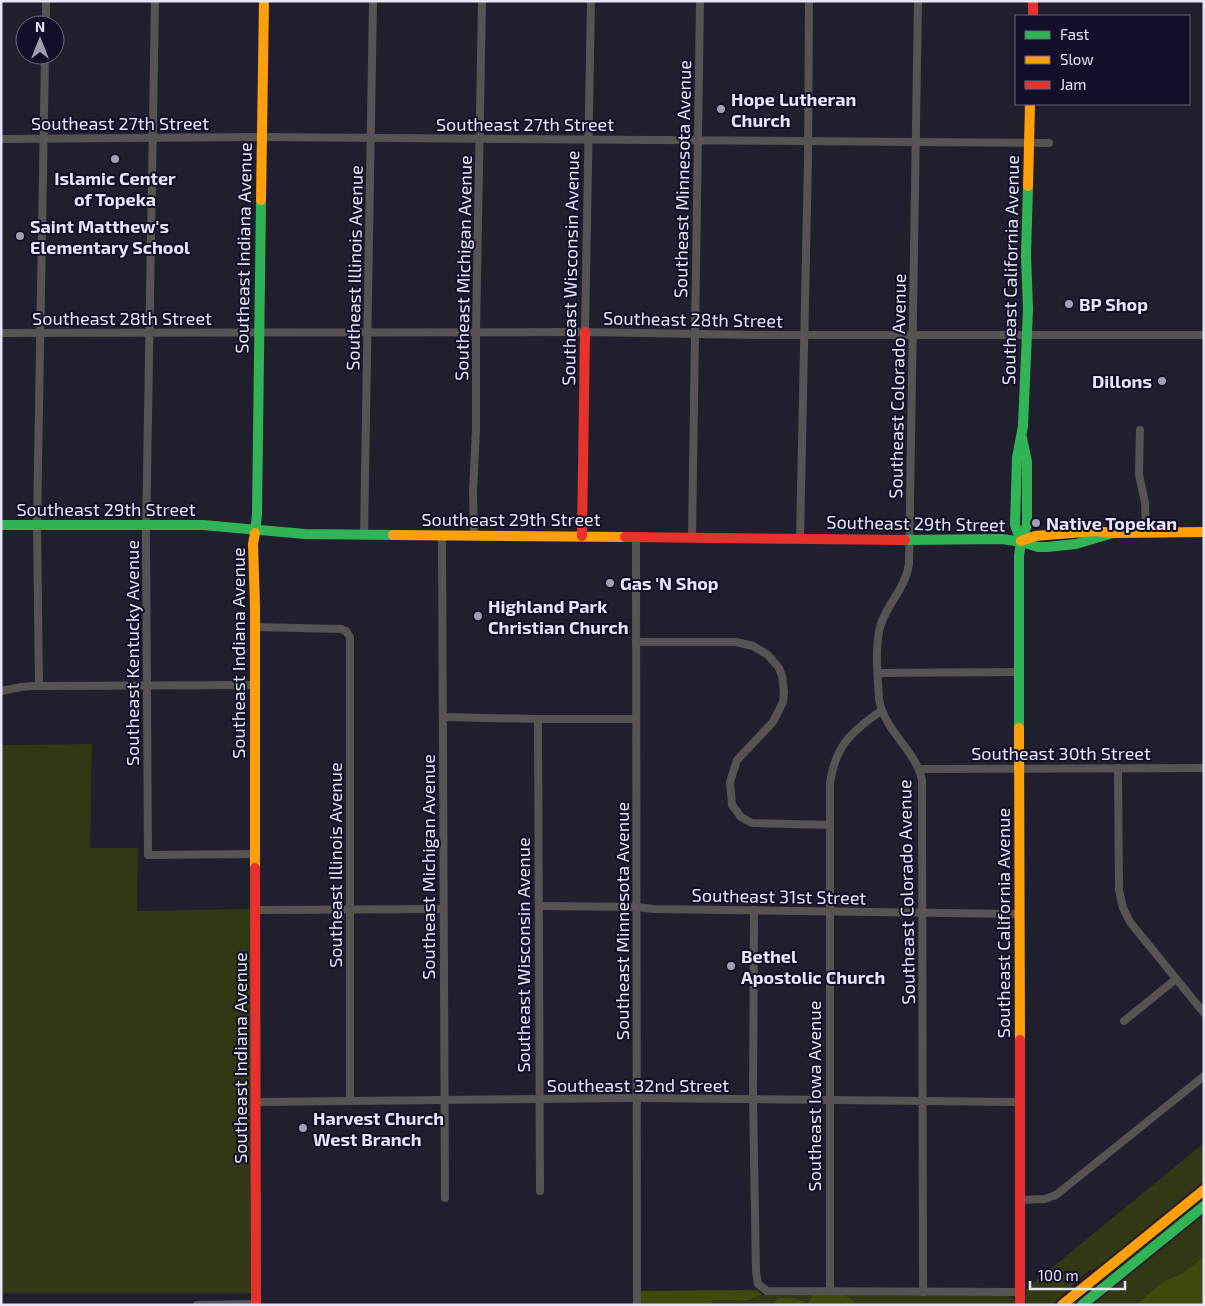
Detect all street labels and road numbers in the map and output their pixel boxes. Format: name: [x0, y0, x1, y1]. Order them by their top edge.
street label: Southeast Minnesota Avenue: [669, 60, 695, 298]
street label: Southeast 27th Street: [31, 112, 209, 134]
street label: Southeast 27th Street: [436, 113, 614, 135]
street label: Southeast Indiana Avenue: [230, 142, 256, 354]
street label: Southeast Wisconsin Avenue: [557, 150, 583, 386]
street label: Southeast Michigan Avenue: [450, 155, 476, 381]
street label: Southeast California Avenue: [997, 155, 1023, 385]
street label: Southeast Illinois Avenue: [341, 165, 367, 371]
street label: Southeast Colorado Avenue: [884, 273, 910, 499]
street label: Southeast 28th Street: [603, 306, 783, 332]
street label: Southeast 28th Street: [32, 307, 212, 329]
street label: Southeast 29th Street: [16, 498, 196, 520]
street label: Southeast 29th Street: [421, 508, 601, 530]
street label: Southeast 29th Street: [826, 510, 1006, 536]
street label: Southeast Kentucky Avenue: [121, 540, 143, 766]
street label: Southeast Indiana Avenue: [227, 547, 249, 759]
street label: Southeast 30th Street: [971, 742, 1151, 764]
street label: Southeast Michigan Avenue: [417, 754, 439, 980]
street label: Southeast Illinois Avenue: [324, 762, 346, 968]
street label: Southeast Colorado Avenue: [893, 779, 919, 1005]
street label: Southeast Minnesota Avenue: [611, 802, 633, 1040]
street label: Southeast California Avenue: [992, 808, 1014, 1038]
street label: Southeast Wisconsin Avenue: [512, 837, 534, 1073]
street label: Southeast 31st Street: [691, 883, 867, 909]
street label: Southeast Indiana Avenue: [229, 952, 251, 1164]
street label: Southeast Iowa Avenue: [803, 1001, 825, 1191]
street label: Southeast 32nd Street: [547, 1074, 729, 1096]

